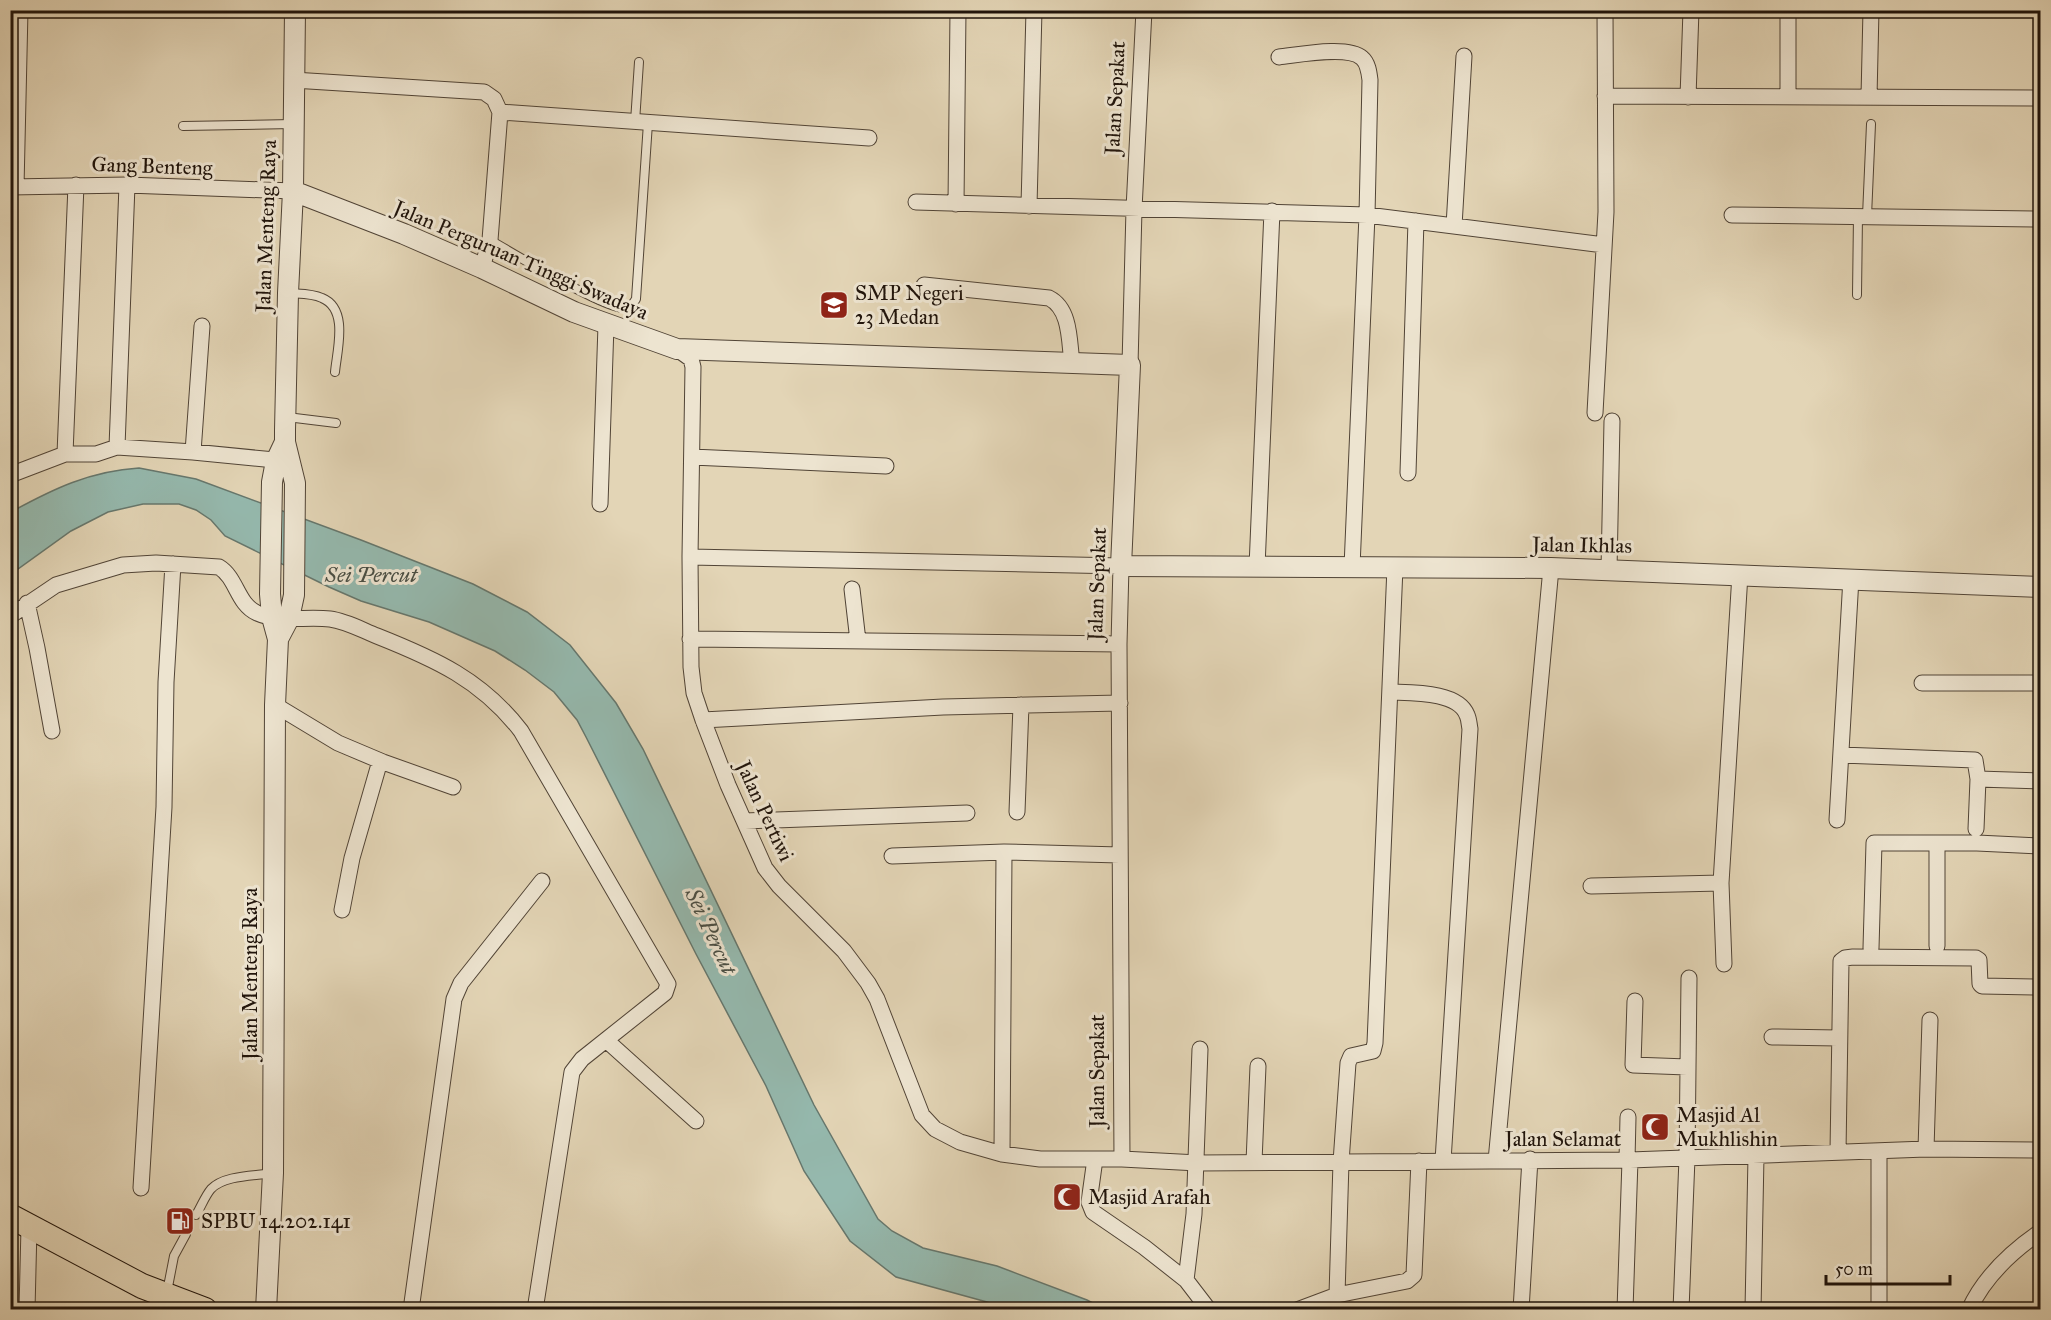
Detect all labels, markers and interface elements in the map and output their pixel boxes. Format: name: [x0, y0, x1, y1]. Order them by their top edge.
street label: Jalan Sepakat: [1099, 40, 1131, 157]
street label: Jalan Menteng Raya: [250, 139, 282, 315]
street label: Gang Benteng: [91, 151, 213, 181]
street label: Jalan Perguruan Tinggi Swadaya: [388, 194, 652, 326]
place label: SMP Negeri 23 Medan: [855, 280, 964, 330]
school or university icon: SMP Negeri 23 Medan: [818, 289, 850, 321]
street label: Jalan Sepakat: [1082, 526, 1112, 643]
street label: Jalan Ikhlas: [1530, 531, 1632, 559]
water label: Sei Percut: [324, 561, 418, 588]
street label: Jalan Pertiwi: [730, 755, 800, 866]
water label: Sei Percut: [679, 883, 743, 979]
street label: Jalan Menteng Raya: [237, 888, 263, 1062]
street label: Jalan Sepakat: [1084, 1014, 1110, 1130]
place label: Masjid Al Mukhlishin: [1676, 1102, 1778, 1152]
mosque icon: Masjid Al Mukhlishin: [1639, 1111, 1671, 1143]
street label: Jalan Selamat: [1503, 1126, 1622, 1152]
mosque icon: Masjid Arafah: [1051, 1181, 1083, 1213]
place label: Masjid Arafah: [1088, 1184, 1211, 1210]
fuel station icon: SPBU 14.202.141: [164, 1205, 196, 1237]
place label: SPBU 14.202.141: [201, 1208, 351, 1234]
scale bar: [1826, 1248, 1950, 1286]
text: 50 m: [1835, 1258, 1873, 1280]

